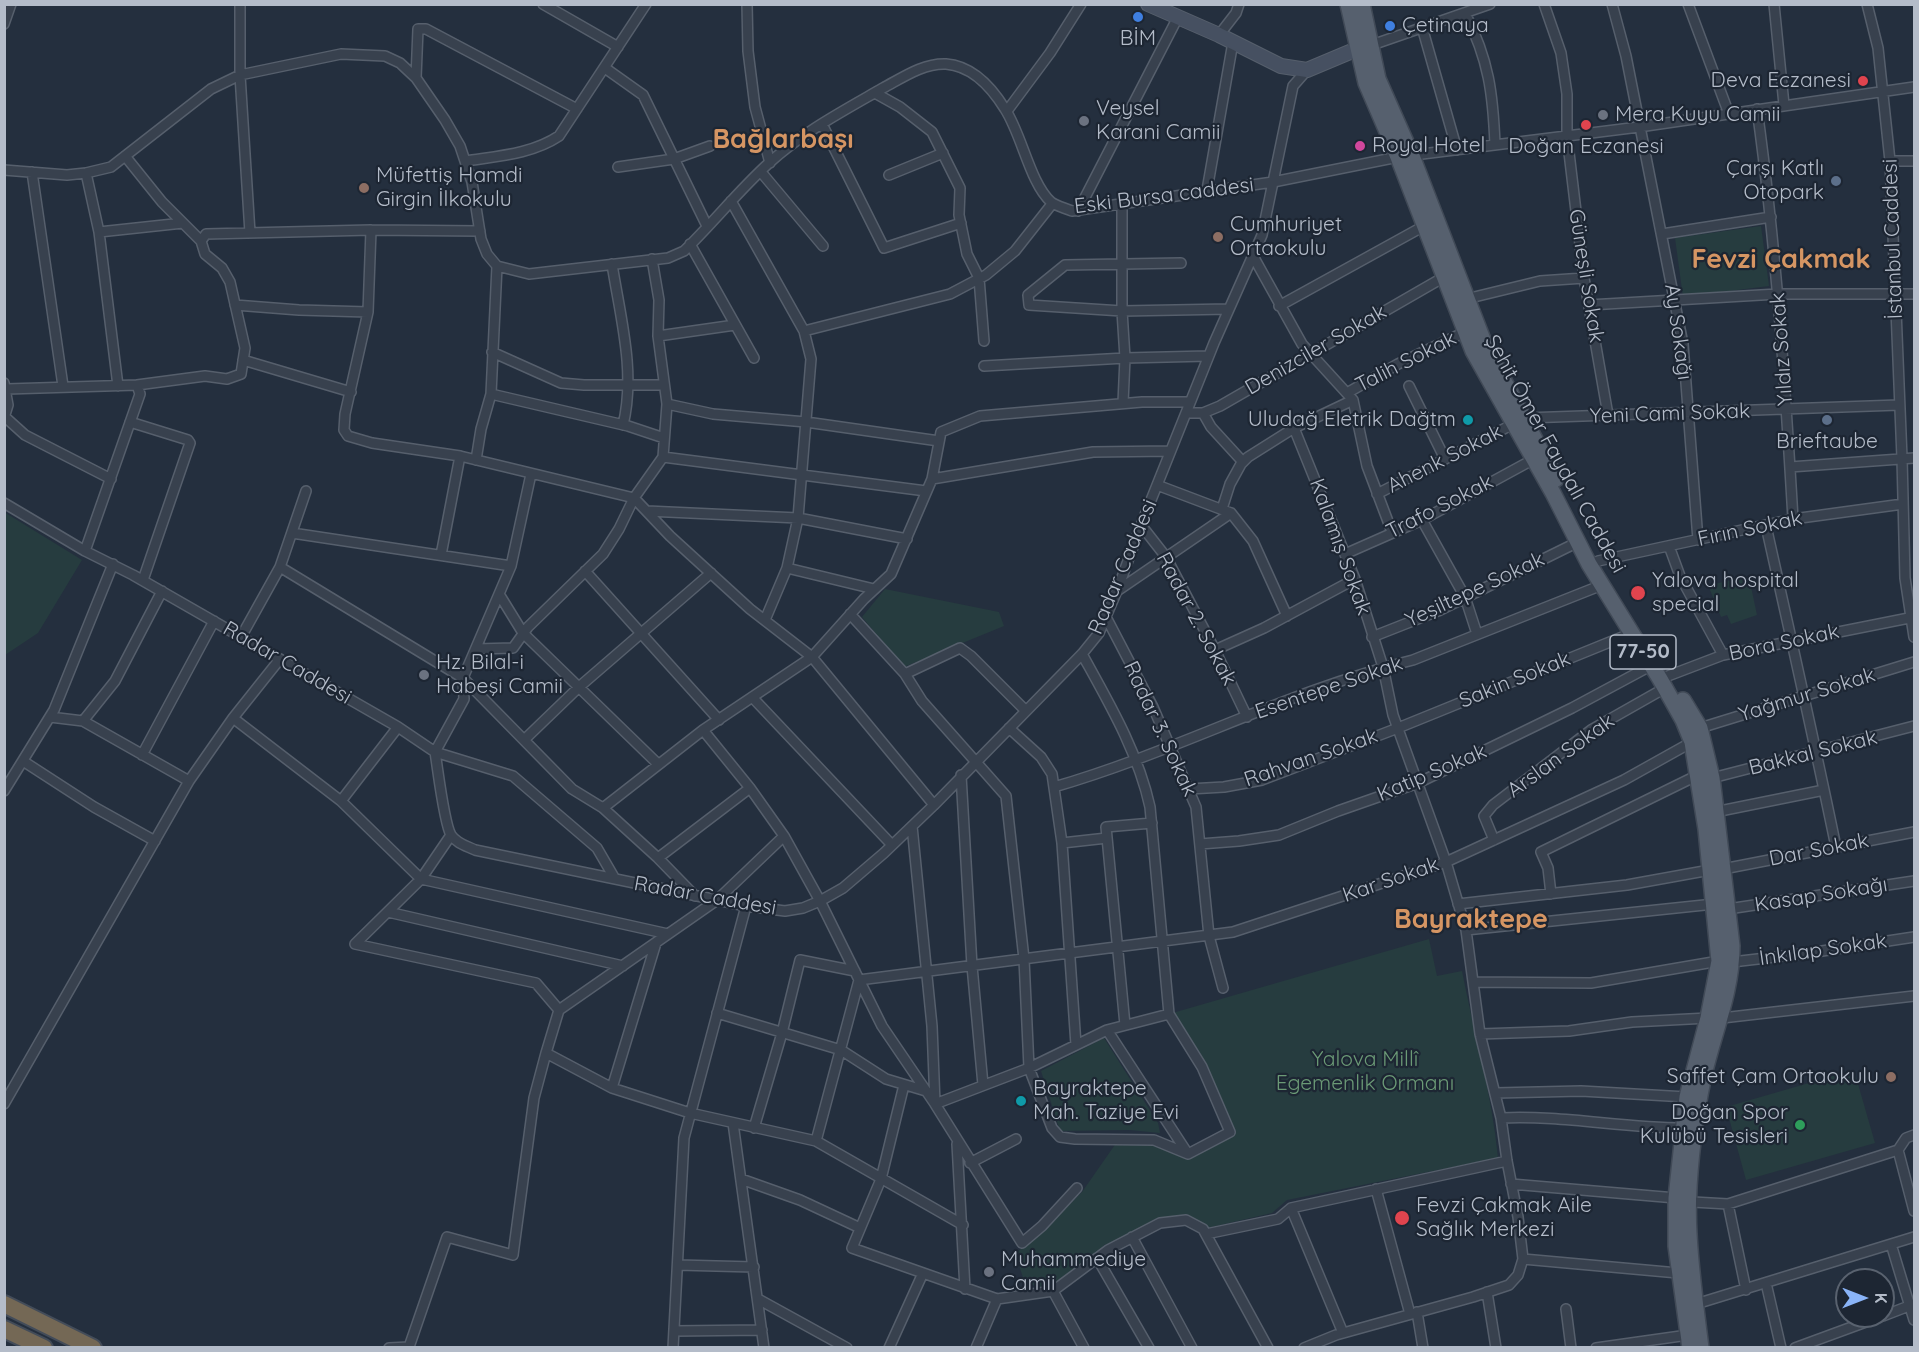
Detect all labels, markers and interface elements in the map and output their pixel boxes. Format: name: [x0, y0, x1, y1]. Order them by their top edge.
marker: BİM: [1131, 10, 1145, 24]
place label: Çetinaya: [1402, 13, 1489, 39]
marker: Çetinaya: [1383, 19, 1397, 33]
place label: BİM: [1120, 26, 1156, 52]
place label: Deva Eczanesi: [1711, 68, 1851, 94]
marker: Deva Eczanesi: [1856, 74, 1870, 88]
place label: Veysel Karani Camii: [1096, 96, 1220, 146]
place label: Mera Kuyu Camii: [1615, 102, 1781, 128]
marker: Mera Kuyu Camii: [1596, 108, 1610, 122]
marker: Veysel Karani Camii: [1077, 114, 1091, 128]
marker: Doğan Eczanesi: [1579, 118, 1593, 132]
district label: Bağlarbaşı: [712, 124, 854, 156]
place label: Royal Hotel: [1372, 133, 1485, 159]
place label: Doğan Eczanesi: [1508, 134, 1664, 160]
marker: Royal Hotel: [1353, 139, 1367, 153]
place label: Çarşı Katlı Otopark: [1726, 156, 1824, 206]
street label: İstanbul Caddesi: [1878, 158, 1908, 320]
place label: Müfettiş Hamdi Girgin İlkokulu: [376, 163, 522, 213]
street label: Eski Bursa caddesi: [1073, 172, 1255, 220]
marker: Çarşı Katlı Otopark: [1829, 174, 1843, 188]
marker: Müfettiş Hamdi Girgin İlkokulu: [357, 181, 371, 195]
street label: Güneşli Sokak: [1563, 207, 1609, 345]
place label: Cumhuriyet Ortaokulu: [1230, 212, 1342, 262]
marker: Cumhuriyet Ortaokulu: [1211, 230, 1225, 244]
district label: Fevzi Çakmak: [1691, 244, 1871, 276]
street label: Ay Sokağı: [1659, 282, 1697, 382]
street label: Yıldız Sokak: [1765, 292, 1799, 406]
street label: Denizciler Sokak: [1241, 299, 1391, 401]
street label: Talih Sokak: [1351, 326, 1461, 398]
street label: Şehit Ömer Faydalı Caddesi: [1479, 330, 1631, 578]
street label: Yeni Cami Sokak: [1589, 399, 1751, 429]
place label: Uludağ Eletrik Dağtm: [1248, 407, 1456, 433]
marker: Uludağ Eletrik Dağtm: [1461, 413, 1475, 427]
marker: Brieftaube: [1820, 413, 1834, 427]
street label: Ahenk Sokak: [1383, 419, 1507, 499]
place label: Brieftaube: [1776, 429, 1878, 455]
street label: Trafo Sokak: [1382, 469, 1498, 545]
street label: Kalamış Sokak: [1304, 475, 1376, 619]
street label: Radar Caddesi: [1083, 496, 1163, 638]
street label: Fırın Sokak: [1695, 506, 1805, 552]
street label: Yeşiltepe Sokak: [1401, 547, 1549, 633]
street label: Radar 2. Sokak: [1150, 548, 1242, 690]
place label: Yalova hospital special: [1652, 568, 1799, 618]
marker: Yalova hospital special: [1629, 584, 1647, 602]
street label: Radar Caddesi: [218, 616, 356, 710]
street label: Bora Sokak: [1726, 619, 1842, 667]
road number: 77-50: [1610, 635, 1676, 669]
street label: Sakin Sokak: [1456, 646, 1574, 714]
place label: Hz. Bilal-i Habeşi Camii: [436, 650, 563, 700]
street label: Esentepe Sokak: [1252, 651, 1406, 725]
street label: Radar 3. Sokak: [1118, 657, 1202, 801]
street label: Yağmur Sokak: [1736, 662, 1878, 728]
marker: Hz. Bilal-i Habeşi Camii: [417, 668, 431, 682]
street label: Arslan Sokak: [1502, 709, 1620, 803]
street label: Rahvan Sokak: [1241, 723, 1381, 793]
street label: Bakkal Sokak: [1746, 725, 1880, 781]
street label: Katip Sokak: [1373, 739, 1491, 807]
street label: Dar Sokak: [1767, 828, 1871, 872]
street label: Kar Sokak: [1339, 852, 1443, 908]
street label: Radar Caddesi: [632, 871, 778, 921]
street label: Kasap Sokağı: [1753, 872, 1889, 918]
district label: Bayraktepe: [1394, 904, 1548, 936]
street label: İnkılap Sokak: [1758, 929, 1888, 971]
park label: Yalova Millî Egemenlik Ormanı: [1276, 1047, 1454, 1097]
place label: Saffet Çam Ortaokulu: [1667, 1064, 1879, 1090]
marker: Saffet Çam Ortaokulu: [1884, 1070, 1898, 1084]
place label: Bayraktepe Mah. Taziye Evi: [1033, 1076, 1179, 1126]
marker: Bayraktepe Mah. Taziye Evi: [1014, 1094, 1028, 1108]
place label: Doğan Spor Kulübü Tesisleri: [1640, 1100, 1788, 1150]
marker: Doğan Spor Kulübü Tesisleri: [1793, 1118, 1807, 1132]
place label: Fevzi Çakmak Aile Sağlık Merkezi: [1416, 1193, 1592, 1243]
marker: Fevzi Çakmak Aile Sağlık Merkezi: [1393, 1209, 1411, 1227]
place label: Muhammediye Camii: [1001, 1247, 1146, 1297]
marker: Muhammediye Camii: [982, 1265, 996, 1279]
north arrow: [1835, 1268, 1895, 1328]
text: K: [1871, 1293, 1891, 1303]

